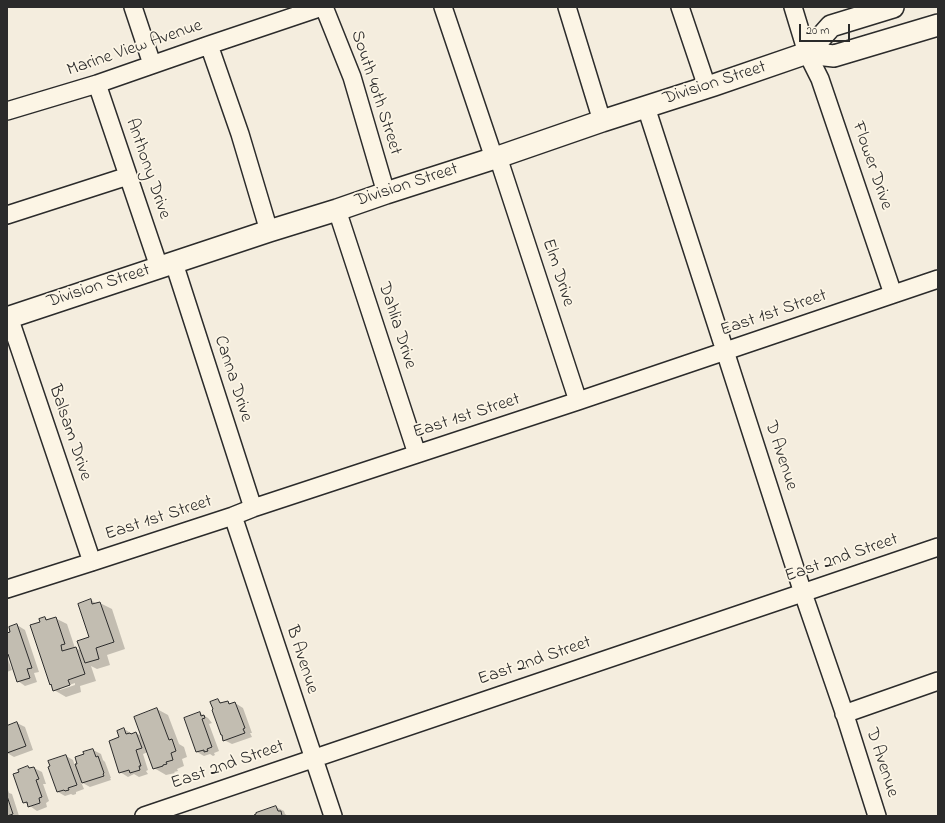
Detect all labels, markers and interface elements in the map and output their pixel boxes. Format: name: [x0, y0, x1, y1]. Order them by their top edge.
street label: Marine View Avenue: [64, 16, 206, 82]
scale bar: [801, 16, 852, 42]
text: 20 m: [806, 22, 829, 40]
street label: South 40th Street: [345, 28, 405, 158]
street label: Division Street: [661, 57, 769, 111]
street label: Anthony Drive: [120, 116, 174, 222]
street label: Flower Drive: [846, 119, 896, 213]
street label: Division Street: [353, 159, 461, 213]
street label: Elm Drive: [536, 236, 578, 310]
street label: Division Street: [45, 260, 153, 314]
street label: Dahlia Drive: [372, 280, 420, 372]
street label: East 1st Street: [718, 286, 830, 342]
street label: Canna Drive: [208, 333, 256, 425]
street label: Balsam Drive: [43, 382, 95, 484]
street label: East 1st Street: [411, 390, 523, 444]
street label: D Avenue: [759, 419, 801, 493]
street label: East 1st Street: [103, 492, 215, 546]
street label: East 2nd Street: [783, 530, 901, 588]
street label: B Avenue: [280, 623, 322, 697]
street label: East 2nd Street: [476, 633, 594, 691]
street label: D Avenue: [860, 726, 902, 800]
street label: East 2nd Street: [169, 737, 287, 795]

